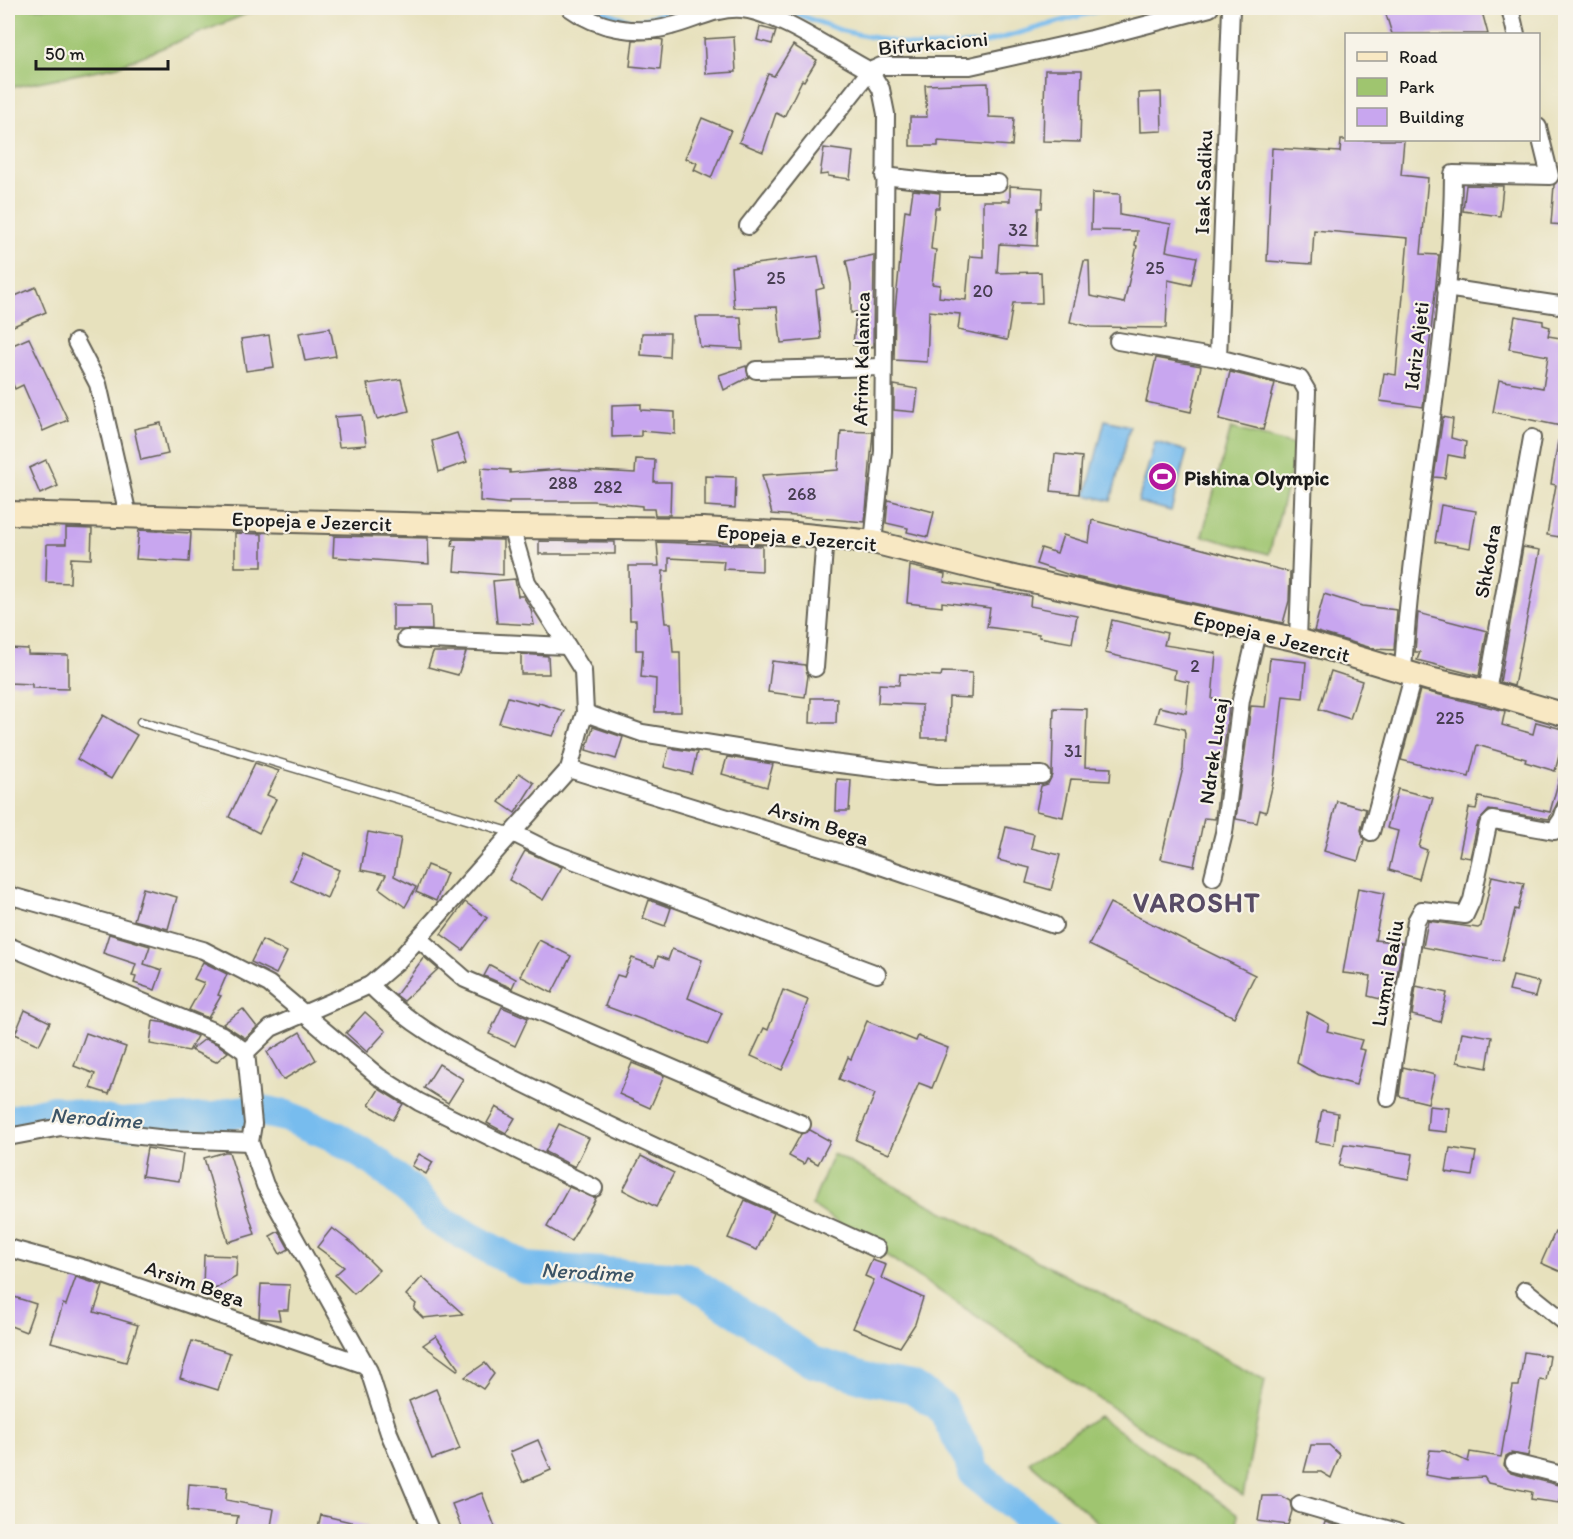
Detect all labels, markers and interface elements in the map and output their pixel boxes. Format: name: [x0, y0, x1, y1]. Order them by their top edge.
street label: Bifurkacioni: [877, 26, 989, 60]
scale bar: [36, 33, 168, 71]
legend: [1345, 33, 1540, 141]
text: 50 m: [45, 43, 85, 65]
text: Road: [1399, 46, 1438, 68]
text: Park: [1399, 76, 1434, 98]
text: Building: [1399, 106, 1465, 128]
street label: Isak Sadiku: [1189, 129, 1217, 235]
house number: 32: [1008, 219, 1028, 241]
house number: 25: [1146, 257, 1164, 279]
house number: 25: [767, 267, 785, 289]
house number: 20: [973, 280, 993, 302]
street label: Afrim Kalanica: [847, 292, 875, 426]
street label: Idriz Ajeti: [1398, 300, 1434, 392]
sports icon: Pishina Olympic: [1147, 461, 1179, 493]
place label: Pishina Olympic: [1184, 465, 1330, 491]
house number: 288: [548, 472, 578, 494]
house number: 282: [594, 476, 623, 498]
house number: 268: [788, 483, 817, 505]
street label: Epopeja e Jezercit: [231, 506, 393, 536]
street label: Epopeja e Jezercit: [716, 518, 878, 556]
street label: Shkodra: [1468, 522, 1506, 600]
street label: Epopeja e Jezercit: [1191, 604, 1353, 668]
house number: 2: [1190, 655, 1200, 677]
street label: Ndrek Lucaj: [1193, 696, 1233, 806]
house number: 225: [1436, 707, 1464, 729]
house number: 31: [1064, 740, 1082, 762]
street label: Arsim Bega: [766, 795, 872, 851]
district label: VAROSHT: [1133, 886, 1261, 919]
street label: Lumni Baliu: [1365, 918, 1409, 1028]
water label: Nerodime: [49, 1101, 144, 1135]
street label: Arsim Bega: [142, 1254, 248, 1312]
water label: Nerodime: [541, 1256, 635, 1288]

